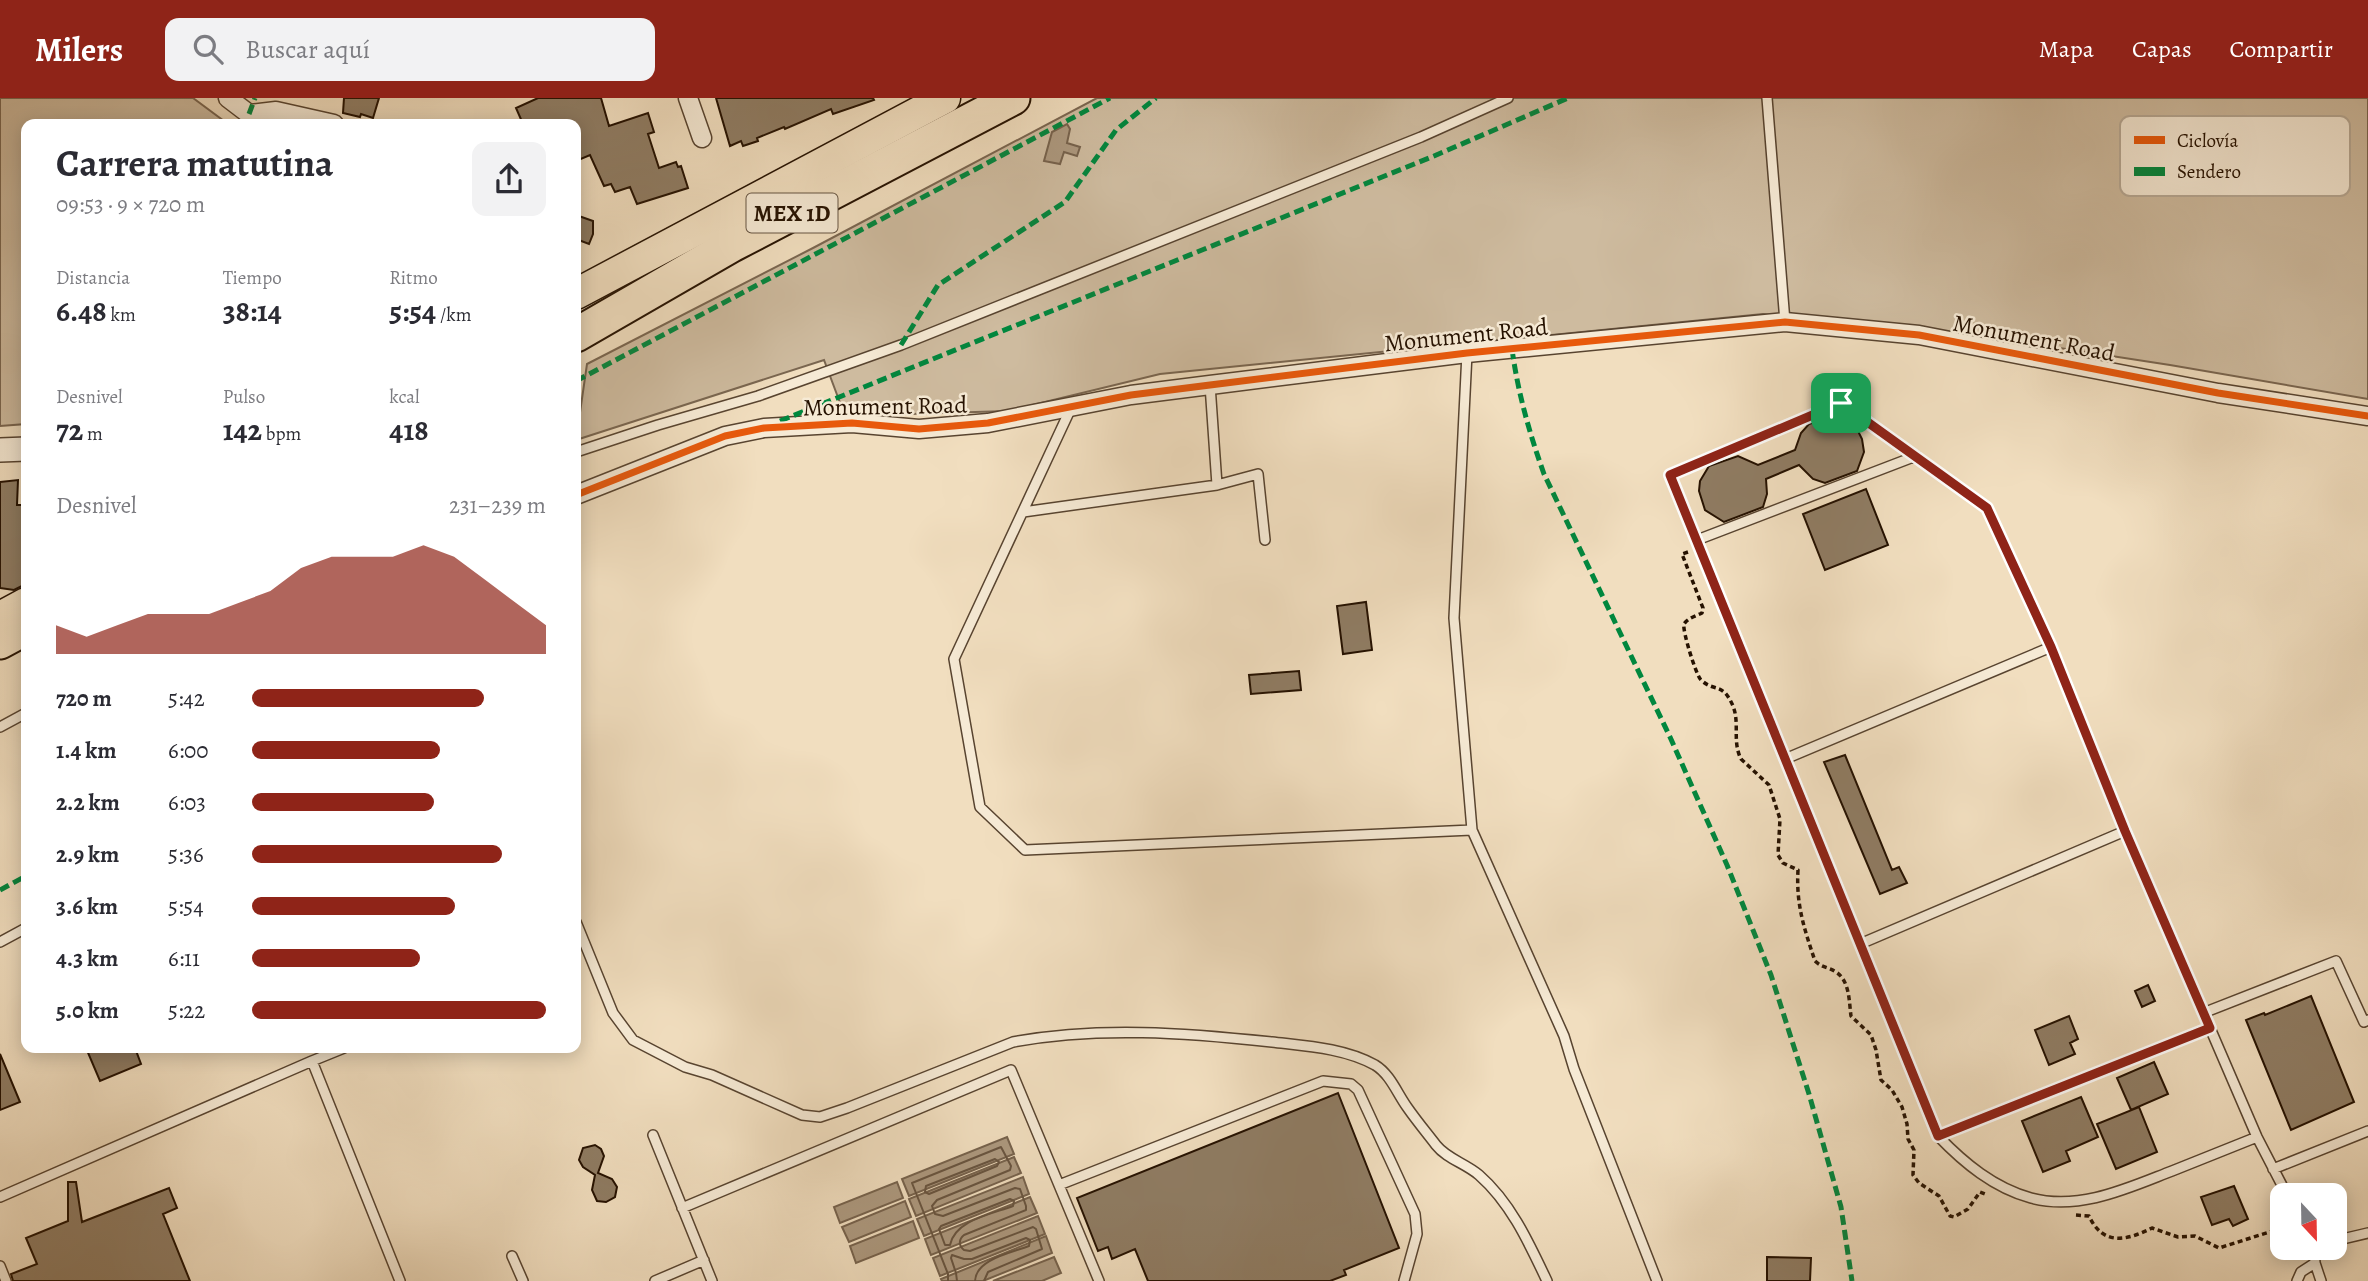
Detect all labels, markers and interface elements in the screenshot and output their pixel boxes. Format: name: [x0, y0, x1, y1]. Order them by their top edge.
search box: [165, 18, 655, 81]
text: Milers: [35, 27, 123, 72]
icon: search: [189, 30, 227, 68]
text: Buscar aquí: [245, 32, 370, 67]
text: Mapa: [2039, 33, 2094, 65]
text: Capas: [2132, 33, 2192, 65]
text: Compartir: [2230, 33, 2333, 65]
legend: [2120, 116, 2350, 196]
text: Ciclovía: [2177, 128, 2239, 154]
text: Carrera matutina: [56, 137, 333, 189]
button: share: [472, 142, 546, 216]
text: Sendero: [2177, 159, 2241, 185]
text: 09:53 · 9 × 720 m: [56, 189, 205, 220]
road number: MEX 1D: [746, 194, 838, 232]
text: Distancia: [56, 265, 130, 291]
text: Tiempo: [223, 265, 282, 291]
text: Ritmo: [389, 265, 438, 291]
text: 6.48: [56, 291, 107, 331]
text: 38:14: [223, 291, 282, 331]
text: 5:54: [389, 291, 436, 331]
text: km: [107, 302, 136, 328]
text: /km: [436, 302, 471, 328]
street label: Monument Road: [1950, 307, 2118, 369]
street label: Monument Road: [1383, 310, 1550, 360]
pin: [1811, 373, 1871, 433]
text: Desnivel: [56, 384, 123, 410]
text: Pulso: [223, 384, 265, 410]
text: kcal: [389, 384, 420, 410]
icon: arrive: [1822, 384, 1860, 422]
street label: Monument Road: [803, 389, 968, 423]
text: 72: [56, 410, 83, 450]
text: 142: [223, 410, 262, 450]
text: 418: [389, 410, 429, 450]
text: m: [83, 421, 103, 447]
text: bpm: [262, 421, 301, 447]
text: Desnivel: [56, 490, 137, 521]
text: 231–239 m: [449, 490, 546, 521]
text: 720 m: [56, 683, 112, 714]
text: 5:42: [168, 683, 205, 714]
text: 1.4 km: [56, 735, 117, 766]
text: 6:00: [168, 735, 209, 766]
text: 2.2 km: [56, 787, 120, 818]
text: 6:03: [168, 787, 206, 818]
text: 2.9 km: [56, 839, 119, 870]
text: 5:36: [168, 839, 204, 870]
text: 3.6 km: [56, 891, 118, 922]
text: 5:54: [168, 891, 204, 922]
text: 4.3 km: [56, 943, 118, 974]
text: 6:11: [168, 943, 200, 974]
text: 5.0 km: [56, 995, 119, 1026]
text: 5:22: [168, 995, 205, 1026]
north arrow: [2270, 1183, 2347, 1260]
map controls: [2270, 1183, 2347, 1260]

